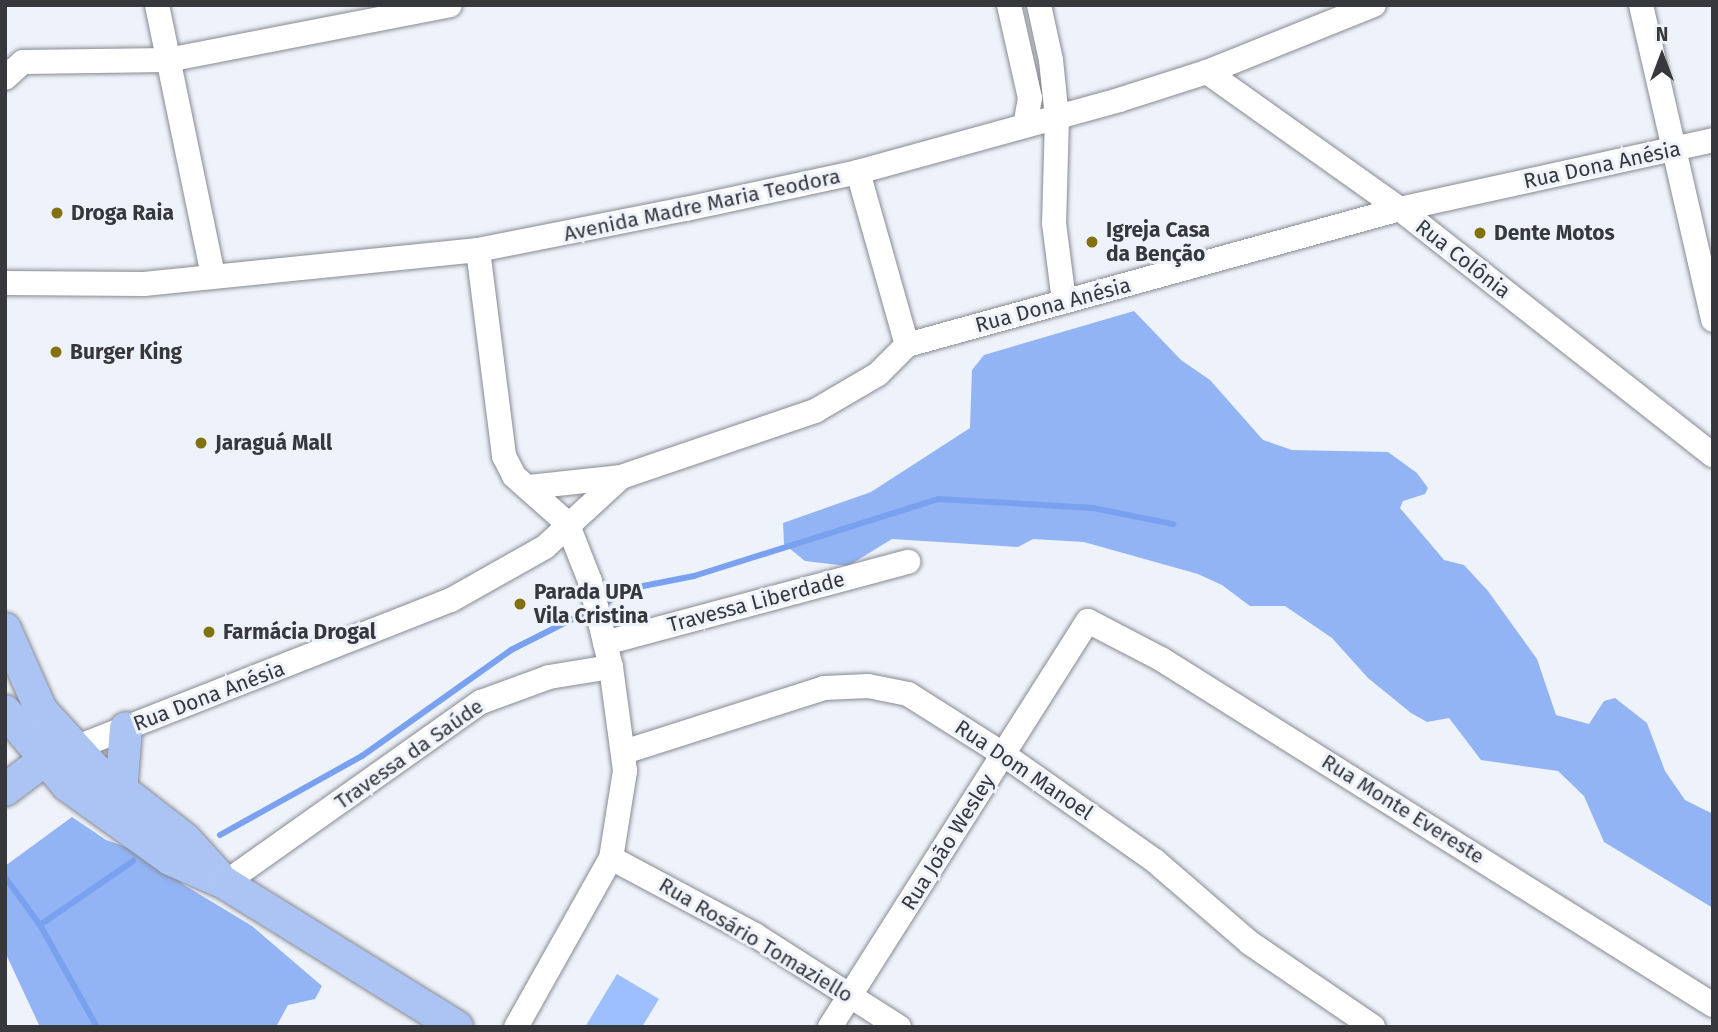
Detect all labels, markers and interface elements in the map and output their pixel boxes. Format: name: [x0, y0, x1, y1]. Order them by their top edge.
north arrow: [1627, 21, 1697, 91]
text: N: [1656, 23, 1668, 46]
street label: Rua Dona Anésia: [1521, 136, 1683, 194]
street label: Avenida Madre Maria Teodora: [561, 163, 843, 247]
place label: Droga Raia: [71, 200, 174, 226]
marker: Droga Raia: [49, 205, 65, 221]
street label: Rua Colônia: [1411, 214, 1515, 304]
place label: Igreja Casa da Benção: [1106, 217, 1210, 267]
place label: Dente Motos: [1494, 220, 1615, 246]
marker: Dente Motos: [1472, 225, 1488, 241]
marker: Igreja Casa da Benção: [1084, 234, 1100, 250]
street label: Rua Dona Anésia: [972, 272, 1134, 338]
place label: Burger King: [70, 339, 182, 365]
marker: Burger King: [48, 344, 64, 360]
place label: Jaraguá Mall: [215, 430, 332, 456]
marker: Jaraguá Mall: [193, 435, 209, 451]
street label: Travessa Liberdade: [665, 566, 847, 638]
place label: Parada UPA Vila Cristina: [534, 579, 648, 629]
marker: Parada UPA Vila Cristina: [512, 596, 528, 612]
place label: Farmácia Drogal: [223, 619, 376, 645]
marker: Farmácia Drogal: [201, 624, 217, 640]
street label: Rua Dona Anésia: [130, 656, 288, 736]
street label: Travessa da Saúde: [330, 693, 488, 815]
street label: Rua Dom Manoel: [950, 714, 1098, 826]
street label: Rua Monte Evereste: [1317, 749, 1489, 869]
street label: Rua João Wesley: [896, 769, 1000, 915]
street label: Rua Rosário Tomaziello: [654, 872, 858, 1008]

